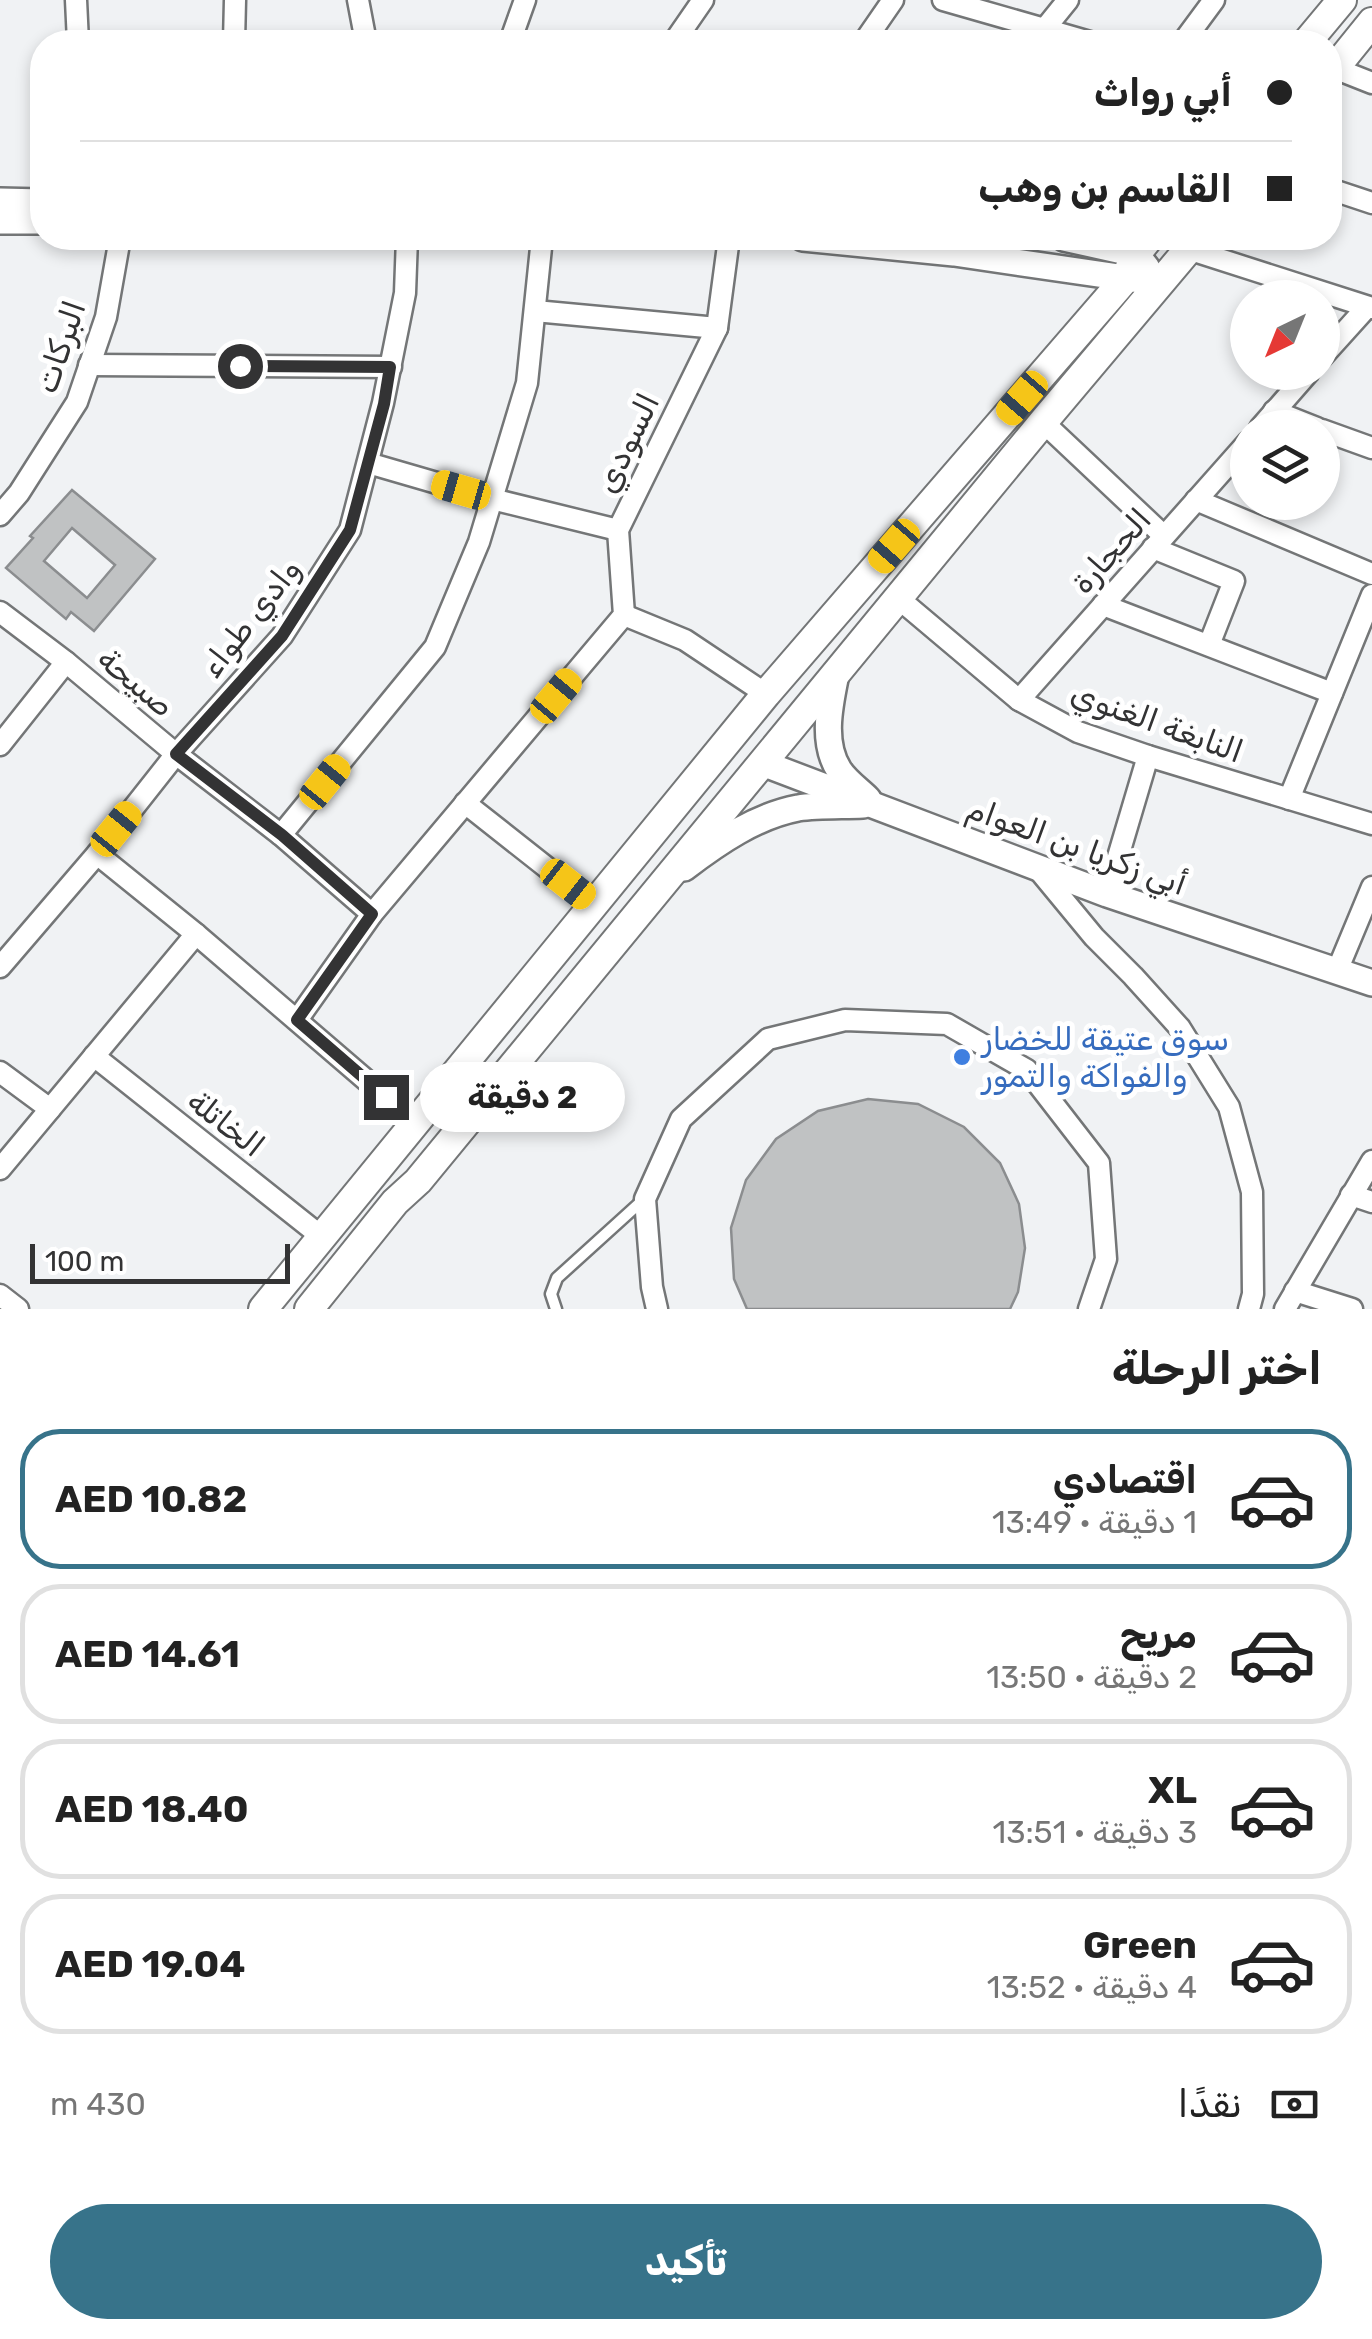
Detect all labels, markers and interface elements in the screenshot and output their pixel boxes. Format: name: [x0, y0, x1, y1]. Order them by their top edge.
text: أبي رواث: [1094, 70, 1232, 116]
text: القاسم بن وهب: [978, 166, 1232, 212]
north arrow: [1230, 280, 1340, 390]
map controls: [1230, 280, 1340, 520]
street label: البركات: [27, 296, 93, 398]
route start: [218, 344, 263, 389]
car: [991, 366, 1053, 430]
street label: السودي: [587, 387, 670, 500]
button: layers: [1230, 410, 1340, 520]
car: [428, 467, 494, 513]
street label: الحجارة: [1063, 501, 1159, 601]
car: [863, 514, 925, 578]
street label: وادي طواء: [192, 551, 311, 687]
street label: صبيحة: [90, 639, 182, 725]
car: [525, 663, 587, 729]
street label: النابغة الغنوي: [1065, 673, 1248, 773]
car: [294, 749, 356, 815]
street label: أبي زكريا بن العوام: [960, 789, 1192, 908]
car: [85, 796, 147, 862]
car: [535, 854, 601, 914]
place label: سوق عتيقة للخضار والفواكة والتمور: [980, 1020, 1229, 1095]
marker: سوق عتيقة للخضار والفواكة والتمور: [951, 1046, 973, 1068]
callout: 2 دقيقة: [421, 1062, 626, 1132]
route end: [364, 1075, 409, 1120]
text: 2 دقيقة: [468, 1078, 577, 1116]
street label: الخاتلة: [180, 1081, 272, 1165]
scale bar: [30, 1239, 290, 1284]
text: 100 m: [45, 1245, 124, 1278]
text: اختر الرحلة: [1112, 1342, 1322, 1395]
icon: car: [1227, 1454, 1317, 1544]
text: اقتصادي: [1053, 1457, 1197, 1503]
text: AED 10.82: [55, 1476, 247, 1522]
text: 1 دقيقة · 13:49: [992, 1503, 1197, 1541]
icon: car: [1227, 1609, 1317, 1699]
text: مريح: [1120, 1612, 1197, 1658]
text: AED 14.61: [55, 1631, 240, 1677]
text: 2 دقيقة · 13:50: [986, 1658, 1197, 1696]
icon: car: [1227, 1764, 1317, 1854]
text: XL: [1148, 1767, 1197, 1813]
text: AED 18.40: [55, 1786, 249, 1832]
text: 3 دقيقة · 13:51: [993, 1813, 1197, 1851]
icon: car: [1227, 1919, 1317, 2009]
text: Green: [1083, 1922, 1197, 1968]
text: AED 19.04: [55, 1941, 245, 1987]
text: 4 دقيقة · 13:52: [987, 1968, 1197, 2006]
icon: cash: [1267, 2077, 1322, 2132]
text: نقدًا: [1178, 2081, 1242, 2127]
text: 430 m: [50, 2085, 146, 2123]
button: تأكيد: [50, 2204, 1322, 2319]

